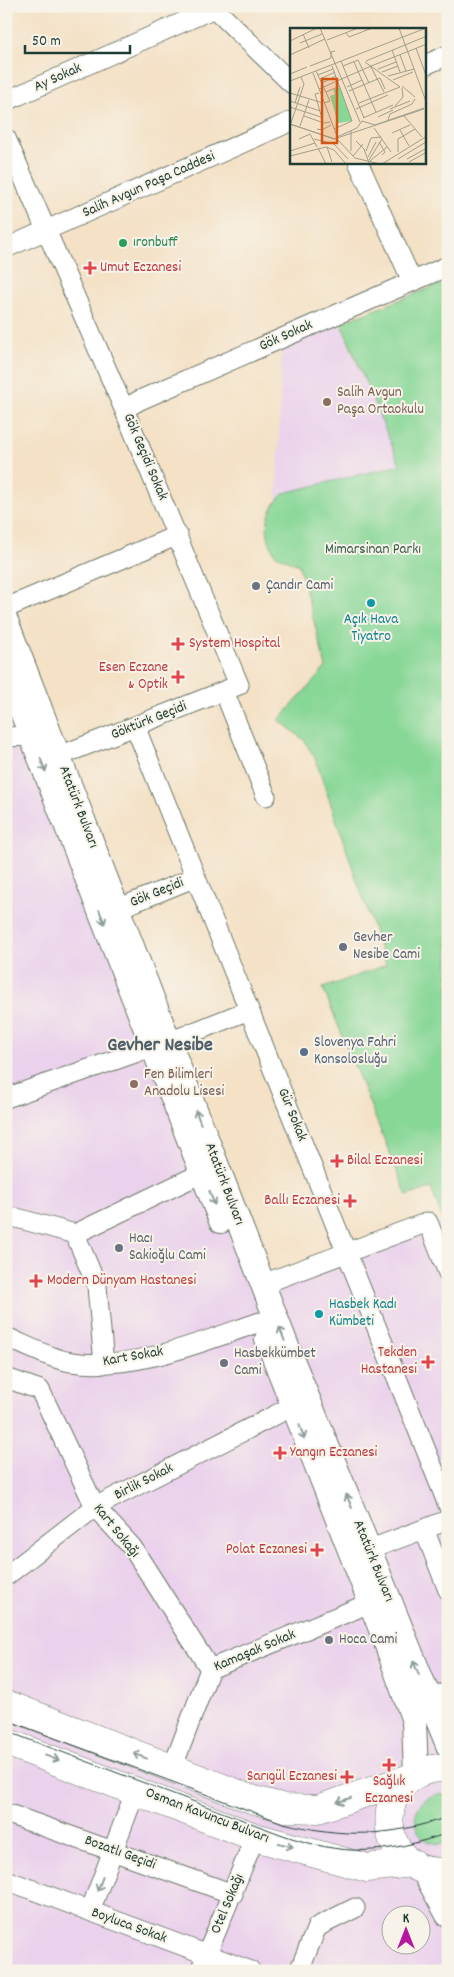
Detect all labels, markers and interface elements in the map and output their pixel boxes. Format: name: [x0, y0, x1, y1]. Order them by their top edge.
scale bar: [25, 22, 130, 54]
inset map: [290, 28, 426, 164]
text: 50 m: [32, 31, 61, 53]
street label: Ay Sokak: [31, 58, 85, 98]
street label: Salih Avgun Paşa Caddesi: [79, 146, 219, 224]
place label: ıronbuff: [133, 232, 178, 254]
marker: ıronbuff: [117, 237, 129, 249]
place label: Umut Eczanesi: [100, 257, 181, 279]
marker: Umut Eczanesi: [84, 262, 96, 274]
street label: Gök Sokak: [256, 314, 316, 358]
place label: Salih Avgun Paşa Ortaokulu: [337, 382, 424, 421]
marker: Salih Avgun Paşa Ortaokulu: [321, 396, 333, 408]
street label: Gök Geçidi Sokak: [117, 410, 173, 504]
park label: Mimarsinan Parkı: [325, 539, 421, 561]
place label: Çandır Cami: [266, 575, 333, 597]
marker: Çandır Cami: [250, 580, 262, 592]
marker: Açık Hava Tiyatro: [365, 597, 377, 609]
place label: Açık Hava Tiyatro: [344, 609, 399, 648]
place label: System Hospital: [189, 633, 281, 655]
marker: System Hospital: [171, 637, 185, 651]
place label: Esen Eczane & Optik: [99, 657, 168, 696]
marker: Esen Eczane & Optik: [172, 671, 184, 683]
street label: Göktürk Geçidi: [108, 696, 191, 746]
one-way arrow: [39, 757, 48, 773]
street label: Atatürk Bulvarı: [52, 763, 104, 852]
street label: Gök Geçidi: [127, 872, 188, 914]
one-way arrow: [97, 909, 107, 924]
place label: Gevher Nesibe Cami: [353, 927, 420, 966]
marker: Gevher Nesibe Cami: [337, 941, 349, 953]
district label: Gevher Nesibe: [107, 1032, 213, 1060]
place label: Slovenya Fahri Konsolosluğu: [314, 1032, 396, 1071]
marker: Slovenya Fahri Konsolosluğu: [298, 1046, 310, 1058]
place label: Fen Bilimleri Anadolu Lisesi: [144, 1064, 224, 1103]
marker: Fen Bilimleri Anadolu Lisesi: [128, 1078, 140, 1090]
street label: Gür Sokak: [271, 1085, 313, 1145]
one-way arrow: [193, 1110, 203, 1125]
street label: Atatürk Bulvarı: [198, 1140, 250, 1229]
place label: Bilal Eczanesi: [347, 1150, 423, 1172]
marker: Bilal Eczanesi: [331, 1155, 343, 1167]
one-way arrow: [208, 1190, 217, 1206]
place label: Ballı Eczanesi: [264, 1190, 340, 1212]
marker: Ballı Eczanesi: [344, 1195, 356, 1207]
place label: Hacı Sakioğlu Cami: [129, 1228, 206, 1267]
marker: Hacı Sakioğlu Cami: [113, 1242, 125, 1254]
place label: Modern Dünyam Hastanesi: [47, 1270, 196, 1292]
marker: Modern Dünyam Hastanesi: [29, 1274, 43, 1288]
place label: Hasbek Kadı Kümbeti: [329, 1294, 397, 1333]
marker: Hasbek Kadı Kümbeti: [313, 1308, 325, 1320]
one-way arrow: [277, 1327, 286, 1342]
street label: Kart Sokak: [101, 1341, 165, 1373]
place label: Tekden Hastanesi: [361, 1342, 417, 1381]
place label: Hasbekkümbet Cami: [234, 1343, 316, 1382]
marker: Tekden Hastanesi: [421, 1355, 435, 1369]
marker: Hasbekkümbet Cami: [218, 1357, 230, 1369]
one-way arrow: [299, 1424, 308, 1439]
place label: Yangın Eczanesi: [290, 1442, 378, 1464]
marker: Yangın Eczanesi: [274, 1447, 286, 1459]
street label: Birlik Sokak: [111, 1458, 177, 1506]
one-way arrow: [343, 1494, 353, 1509]
street label: Kart Sokağı: [87, 1499, 145, 1563]
street label: Atatürk Bulvarı: [347, 1517, 400, 1606]
place label: Polat Eczanesi: [226, 1539, 307, 1561]
marker: Polat Eczanesi: [311, 1544, 323, 1556]
street label: Kamaşak Sokak: [211, 1624, 299, 1678]
place label: Hoca Cami: [339, 1629, 398, 1651]
marker: Hoca Cami: [323, 1634, 335, 1646]
one-way arrow: [410, 1661, 420, 1676]
one-way arrow: [133, 1751, 148, 1760]
one-way arrow: [44, 1754, 59, 1763]
marker: Sağlık Eczanesi: [383, 1759, 395, 1771]
place label: Sarıgül Eczanesi: [247, 1766, 337, 1788]
marker: Sarıgül Eczanesi: [341, 1771, 353, 1783]
place label: Sağlık Eczanesi: [365, 1771, 413, 1810]
street label: Osman Kavuncu Bulvarı: [142, 1782, 272, 1850]
one-way arrow: [337, 1796, 353, 1806]
street label: Bozatlı Geçidi: [81, 1830, 159, 1876]
one-way arrow: [278, 1841, 294, 1851]
street label: Otel Sokağı: [205, 1870, 251, 1938]
one-way arrow: [95, 1876, 104, 1891]
street label: Boyluca Sokak: [88, 1902, 170, 1950]
north arrow: [382, 1904, 432, 1954]
text: K: [403, 1909, 410, 1929]

